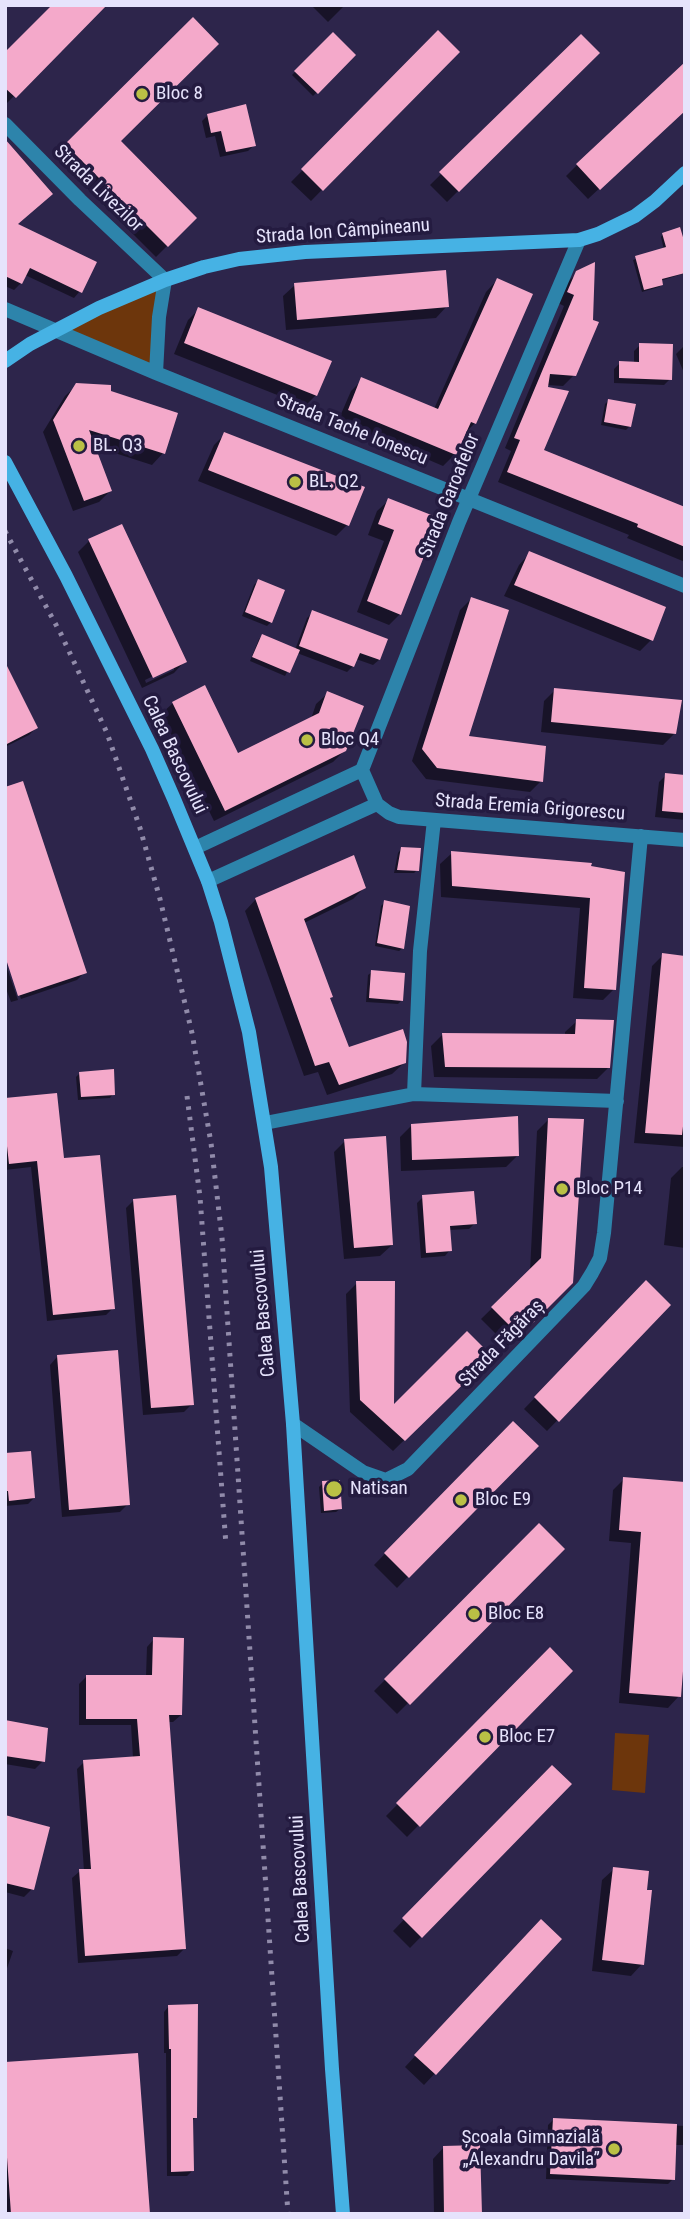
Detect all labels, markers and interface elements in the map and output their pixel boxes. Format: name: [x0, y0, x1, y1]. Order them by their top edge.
place label: Bloc 8: [156, 83, 203, 105]
marker: Bloc 8: [134, 86, 150, 102]
street label: Strada Livezilor: [49, 141, 147, 237]
street label: Strada Ion Câmpineanu: [255, 215, 431, 249]
street label: Strada Tache Ionescu: [273, 389, 431, 471]
street label: Strada Garoafelor: [415, 431, 485, 561]
place label: BL. Q3: [93, 435, 143, 457]
marker: BL. Q3: [71, 438, 87, 454]
place label: BL. Q2: [309, 471, 359, 493]
marker: BL. Q2: [287, 474, 303, 490]
street label: Calea Bascovului: [137, 692, 211, 818]
place label: Bloc Q4: [321, 729, 379, 751]
marker: Bloc Q4: [299, 732, 315, 748]
street label: Strada Eremia Grigorescu: [434, 790, 626, 826]
place label: Bloc P14: [576, 1178, 643, 1200]
marker: Bloc P14: [554, 1181, 570, 1197]
street label: Calea Bascovului: [247, 1248, 281, 1378]
street label: Strada Făgăraș: [455, 1296, 549, 1392]
place label: Natisan: [350, 1478, 408, 1500]
marker: Natisan: [324, 1479, 344, 1499]
place label: Bloc E9: [475, 1489, 531, 1511]
marker: Bloc E9: [453, 1492, 469, 1508]
place label: Bloc E8: [488, 1603, 544, 1625]
marker: Bloc E8: [466, 1606, 482, 1622]
place label: Bloc E7: [499, 1726, 555, 1748]
marker: Bloc E7: [477, 1729, 493, 1745]
street label: Calea Bascovului: [286, 1814, 316, 1944]
place label: Școala Gimnazială „Alexandru Davila”: [461, 2127, 600, 2171]
marker: Școala Gimnazială „Alexandru Davila”: [606, 2141, 622, 2157]

